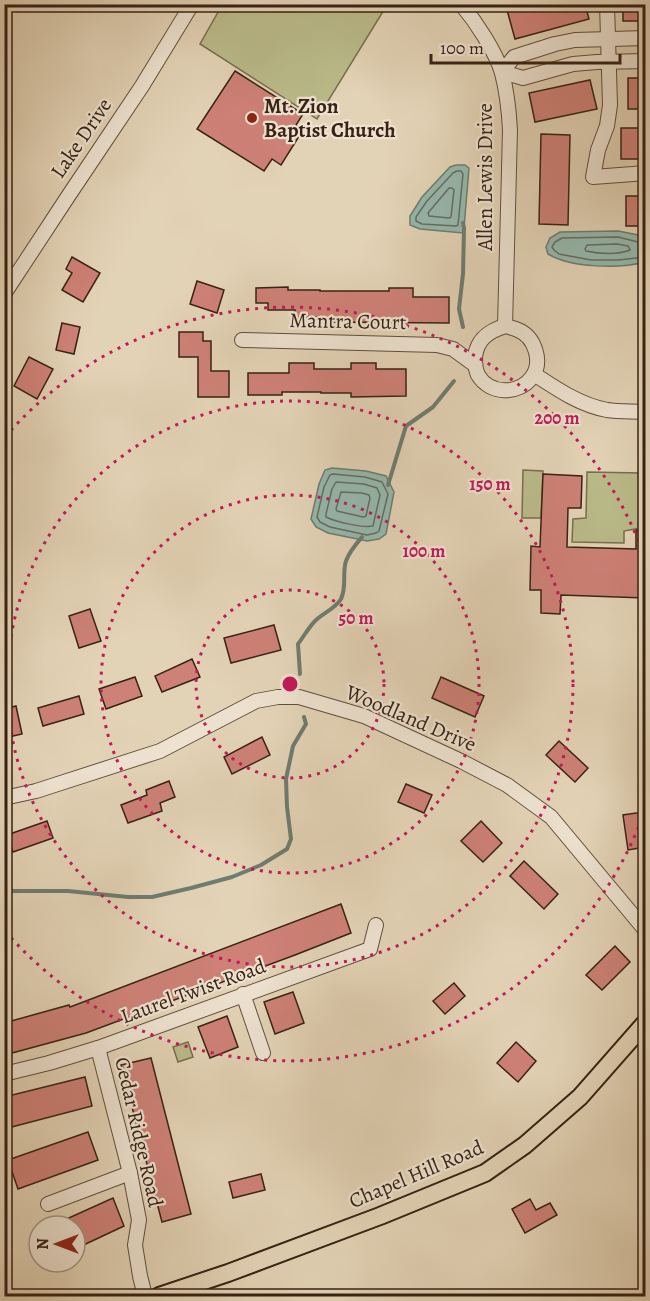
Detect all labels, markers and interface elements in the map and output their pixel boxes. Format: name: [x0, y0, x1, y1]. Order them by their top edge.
scale bar: [431, 27, 620, 65]
text: 100 m: [440, 36, 484, 60]
street label: Lake Drive: [44, 92, 118, 184]
place label: Mt. Zion Baptist Church: [264, 92, 396, 144]
street label: Allen Lewis Drive: [471, 103, 499, 252]
marker: Mt. Zion Baptist Church: [245, 111, 259, 125]
street label: Mantra Court: [289, 306, 407, 336]
text: 200 m: [534, 406, 580, 430]
text: 150 m: [469, 472, 511, 496]
text: 100 m: [403, 539, 445, 563]
text: 50 m: [339, 606, 373, 630]
centre of rings: [280, 674, 300, 694]
street label: Woodland Drive: [341, 678, 481, 758]
street label: Laurel Twist Road: [116, 951, 270, 1030]
street label: Cedar Ridge Road: [108, 1054, 170, 1210]
street label: Chapel Hill Road: [344, 1133, 488, 1215]
north arrow: [27, 1214, 87, 1274]
text: N: [32, 1238, 54, 1250]

